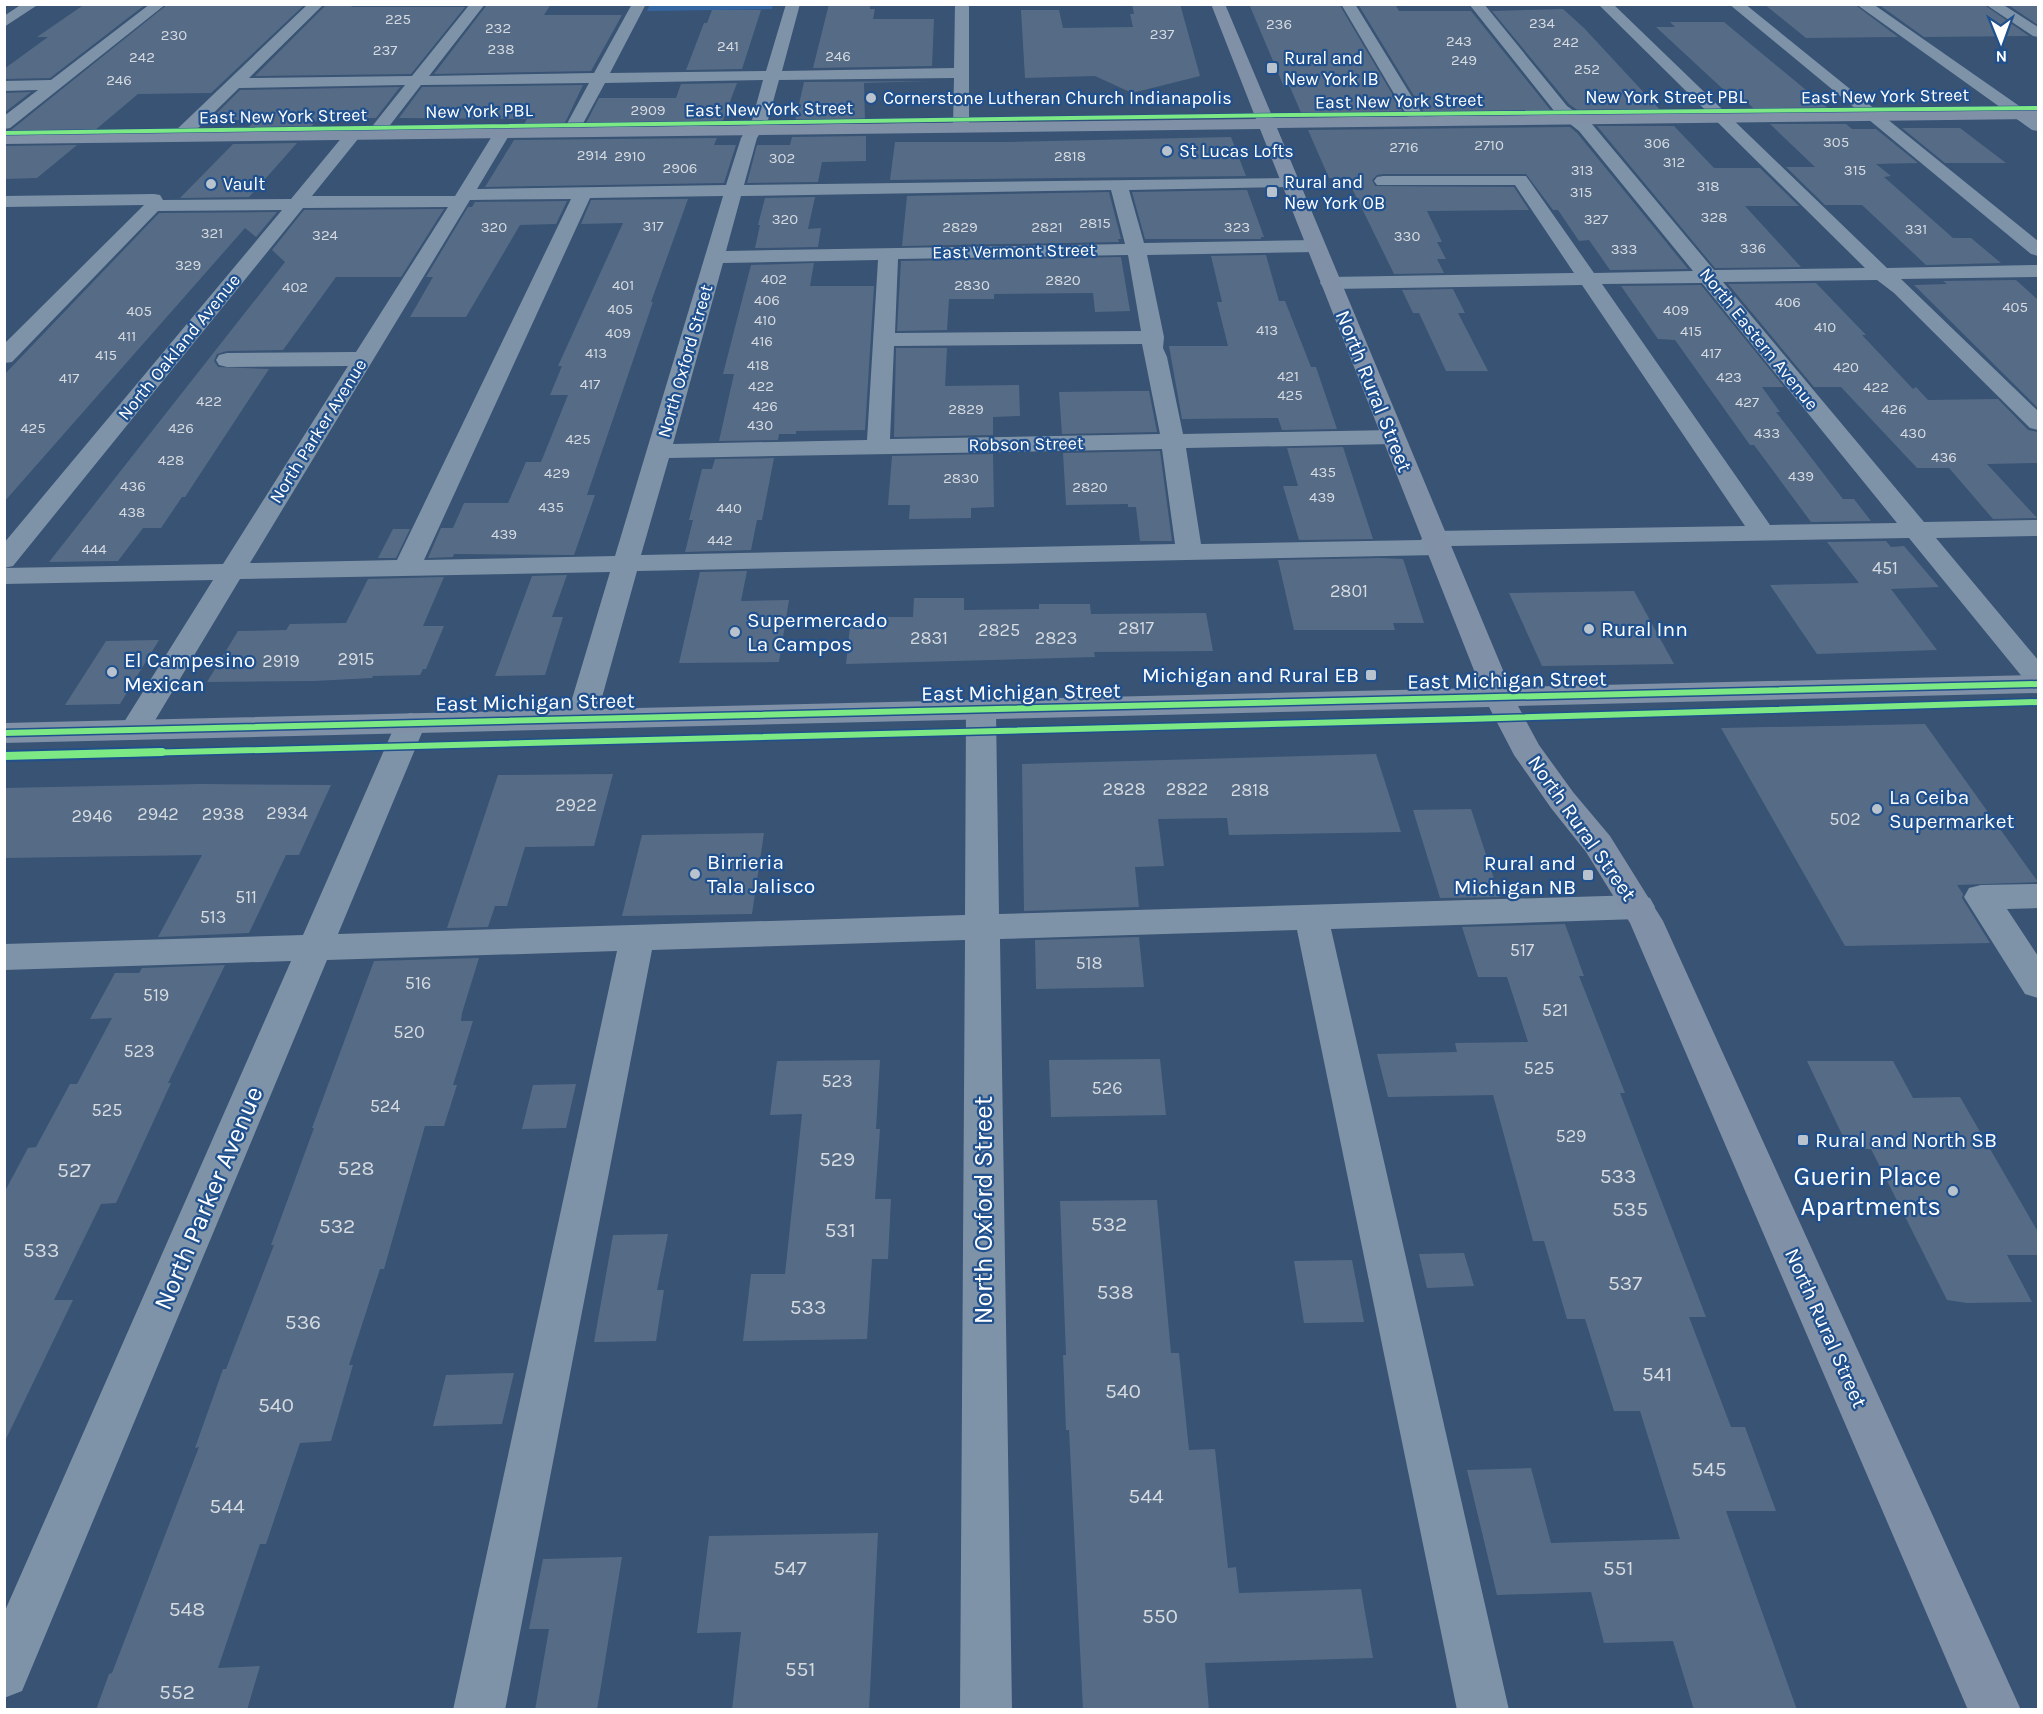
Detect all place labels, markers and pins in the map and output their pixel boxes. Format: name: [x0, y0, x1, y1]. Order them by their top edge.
place label: Rural and New York IB: [1284, 47, 1379, 90]
marker: Rural and New York IB: [1265, 61, 1279, 75]
place label: Cornerstone Lutheran Church Indianapolis: [883, 87, 1232, 109]
marker: Cornerstone Lutheran Church Indianapolis: [864, 91, 878, 105]
place label: St Lucas Lofts: [1179, 140, 1294, 162]
marker: St Lucas Lofts: [1160, 144, 1174, 158]
place label: Rural and New York OB: [1284, 171, 1385, 214]
place label: Vault: [223, 173, 265, 195]
marker: Vault: [204, 177, 218, 191]
marker: Rural and New York OB: [1265, 185, 1279, 199]
place label: Supermercado La Campos: [747, 608, 887, 656]
place label: Rural Inn: [1601, 617, 1688, 641]
marker: Rural Inn: [1582, 622, 1596, 636]
marker: Supermercado La Campos: [728, 625, 742, 639]
place label: El Campesino Mexican: [124, 648, 255, 696]
place label: Michigan and Rural EB: [1142, 663, 1359, 687]
marker: El Campesino Mexican: [105, 665, 119, 679]
marker: Michigan and Rural EB: [1364, 668, 1378, 682]
place label: La Ceiba Supermarket: [1889, 785, 2014, 833]
marker: La Ceiba Supermarket: [1870, 802, 1884, 816]
place label: Birrieria Tala Jalisco: [707, 850, 815, 898]
place label: Rural and Michigan NB: [1454, 851, 1576, 899]
marker: Birrieria Tala Jalisco: [688, 867, 702, 881]
marker: Rural and Michigan NB: [1581, 868, 1595, 882]
place label: Rural and North SB: [1815, 1128, 1997, 1152]
marker: Rural and North SB: [1796, 1133, 1810, 1147]
place label: Guerin Place Apartments: [1793, 1161, 1941, 1222]
marker: Guerin Place Apartments: [1946, 1184, 1960, 1198]

